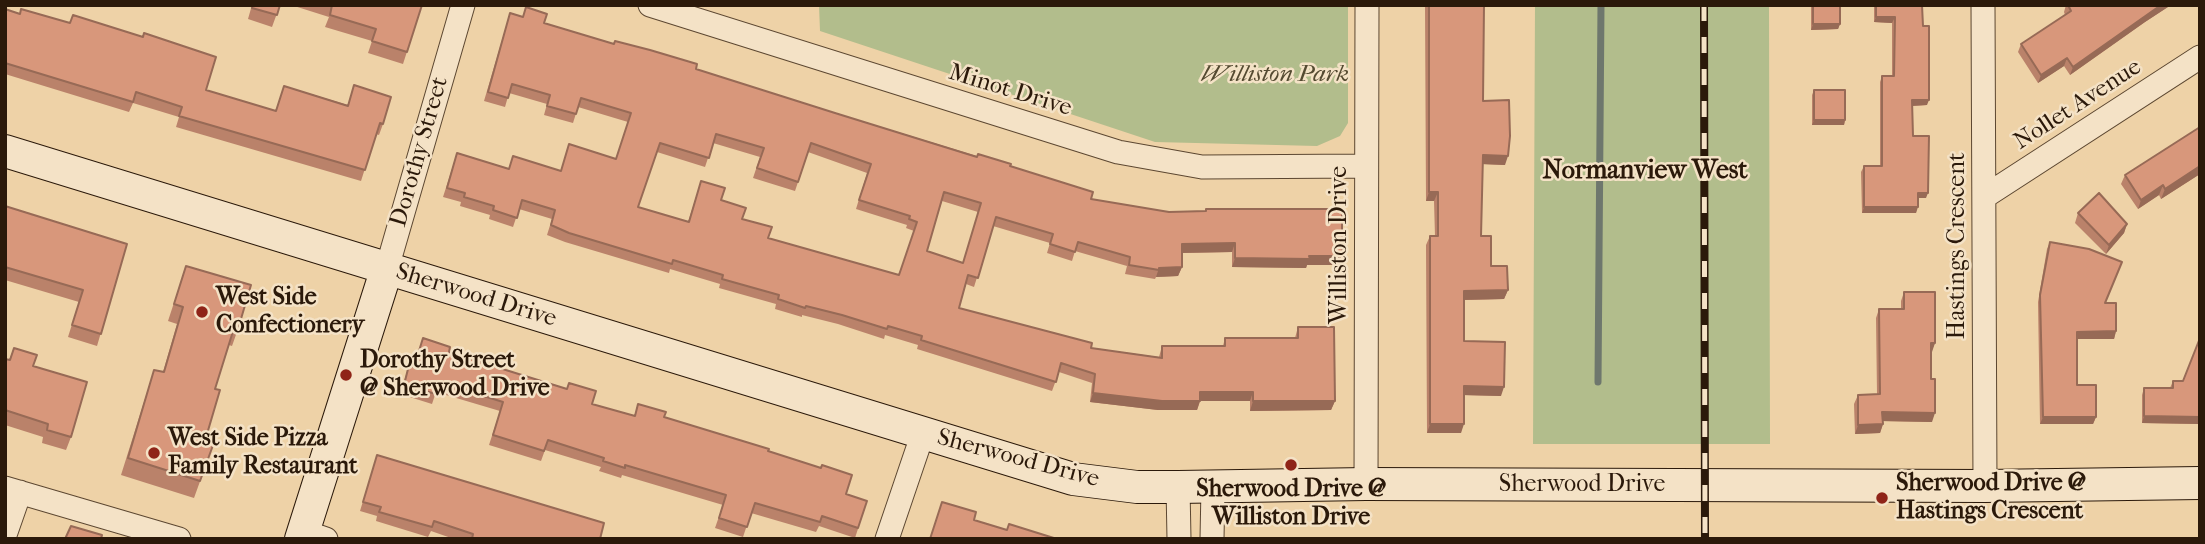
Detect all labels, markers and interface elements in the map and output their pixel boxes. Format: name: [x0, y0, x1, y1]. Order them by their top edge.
street label: Nollet Avenue: [2009, 53, 2147, 157]
street label: Minot Drive: [945, 59, 1075, 123]
park label: Williston Park: [1201, 61, 1349, 89]
street label: Dorothy Street: [385, 74, 455, 230]
street label: Hastings Crescent: [1944, 153, 1972, 339]
district label: Normanview West: [1542, 156, 1748, 188]
street label: Williston Drive: [1326, 166, 1354, 324]
street label: Sherwood Drive: [392, 258, 560, 334]
place label: West Side Confectionery: [216, 284, 364, 340]
marker: West Side Confectionery: [194, 304, 210, 320]
place label: Dorothy Street @ Sherwood Drive: [360, 347, 550, 403]
marker: Dorothy Street @ Sherwood Drive: [338, 367, 354, 383]
street label: Sherwood Drive: [934, 424, 1102, 494]
place label: West Side Pizza Family Restaurant: [168, 425, 358, 481]
marker: West Side Pizza Family Restaurant: [146, 445, 162, 461]
marker: Sherwood Drive @ Williston Drive: [1283, 457, 1299, 473]
place label: Sherwood Drive @ Hastings Crescent: [1896, 470, 2086, 526]
street label: Sherwood Drive: [1499, 471, 1665, 499]
place label: Sherwood Drive @ Williston Drive: [1196, 476, 1386, 532]
marker: Sherwood Drive @ Hastings Crescent: [1874, 490, 1890, 506]

